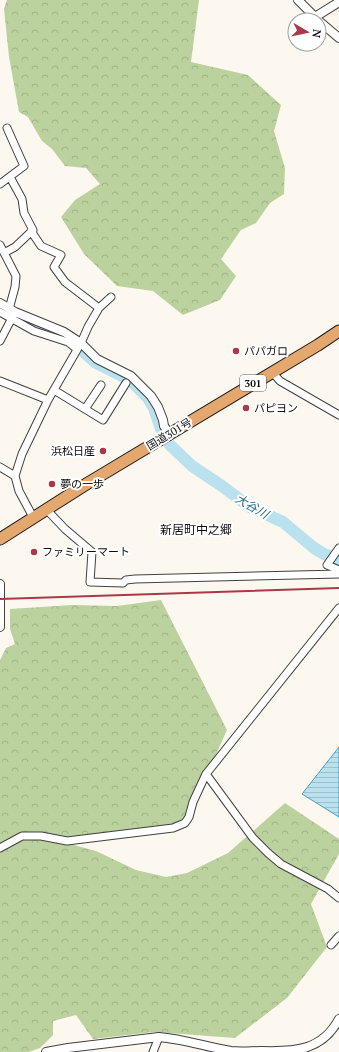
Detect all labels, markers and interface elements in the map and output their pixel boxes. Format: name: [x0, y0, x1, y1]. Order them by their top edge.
north arrow: [287, 12, 327, 52]
text: N: [309, 28, 324, 39]
place label: パパガロ: [244, 344, 288, 358]
marker: パパガロ: [231, 346, 241, 356]
road number: 301: [240, 375, 266, 391]
place label: パピヨン: [254, 401, 298, 415]
marker: パピヨン: [241, 403, 251, 413]
street label: 国道301号: [144, 415, 194, 453]
place label: 浜松日産: [51, 444, 95, 458]
marker: 浜松日産: [98, 446, 108, 456]
place label: 夢の一歩: [60, 477, 104, 491]
marker: 夢の一歩: [47, 479, 57, 489]
water label: 大谷川: [233, 491, 273, 522]
district label: 新居町中之郷: [160, 522, 232, 537]
place label: ファミリーマート: [42, 545, 130, 559]
marker: ファミリーマート: [29, 547, 39, 557]

